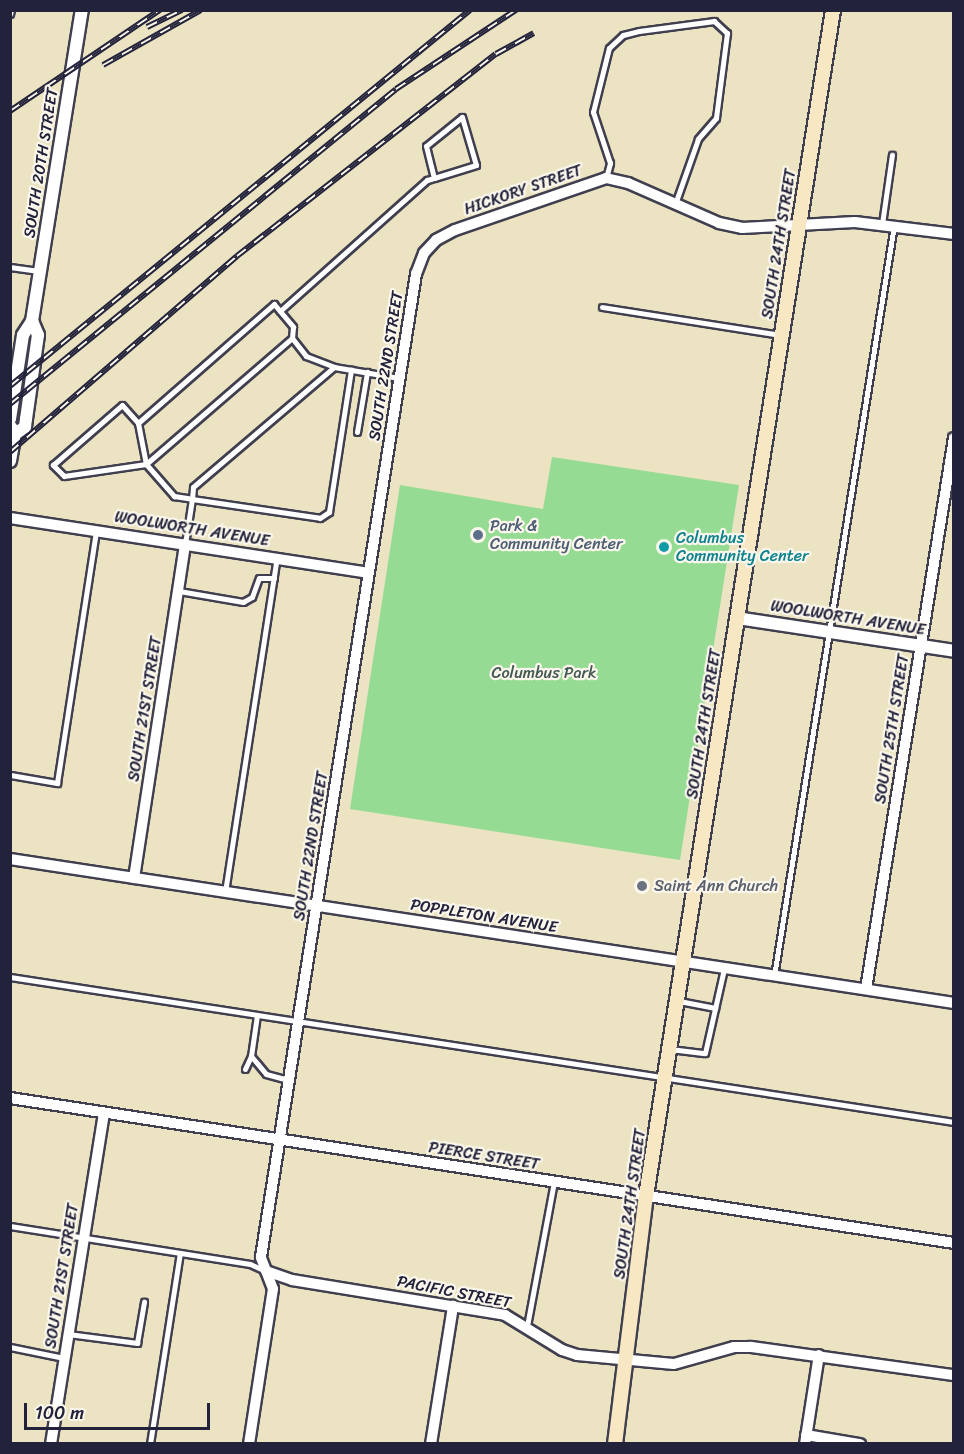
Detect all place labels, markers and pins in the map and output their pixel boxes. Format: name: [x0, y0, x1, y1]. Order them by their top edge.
place label: Park & Community Center: [490, 516, 622, 554]
marker: Park & Community Center: [471, 528, 485, 542]
place label: Columbus Community Center: [676, 528, 808, 566]
marker: Columbus Community Center: [657, 540, 671, 554]
place label: Saint Ann Church: [654, 876, 778, 896]
marker: Saint Ann Church: [635, 879, 649, 893]

